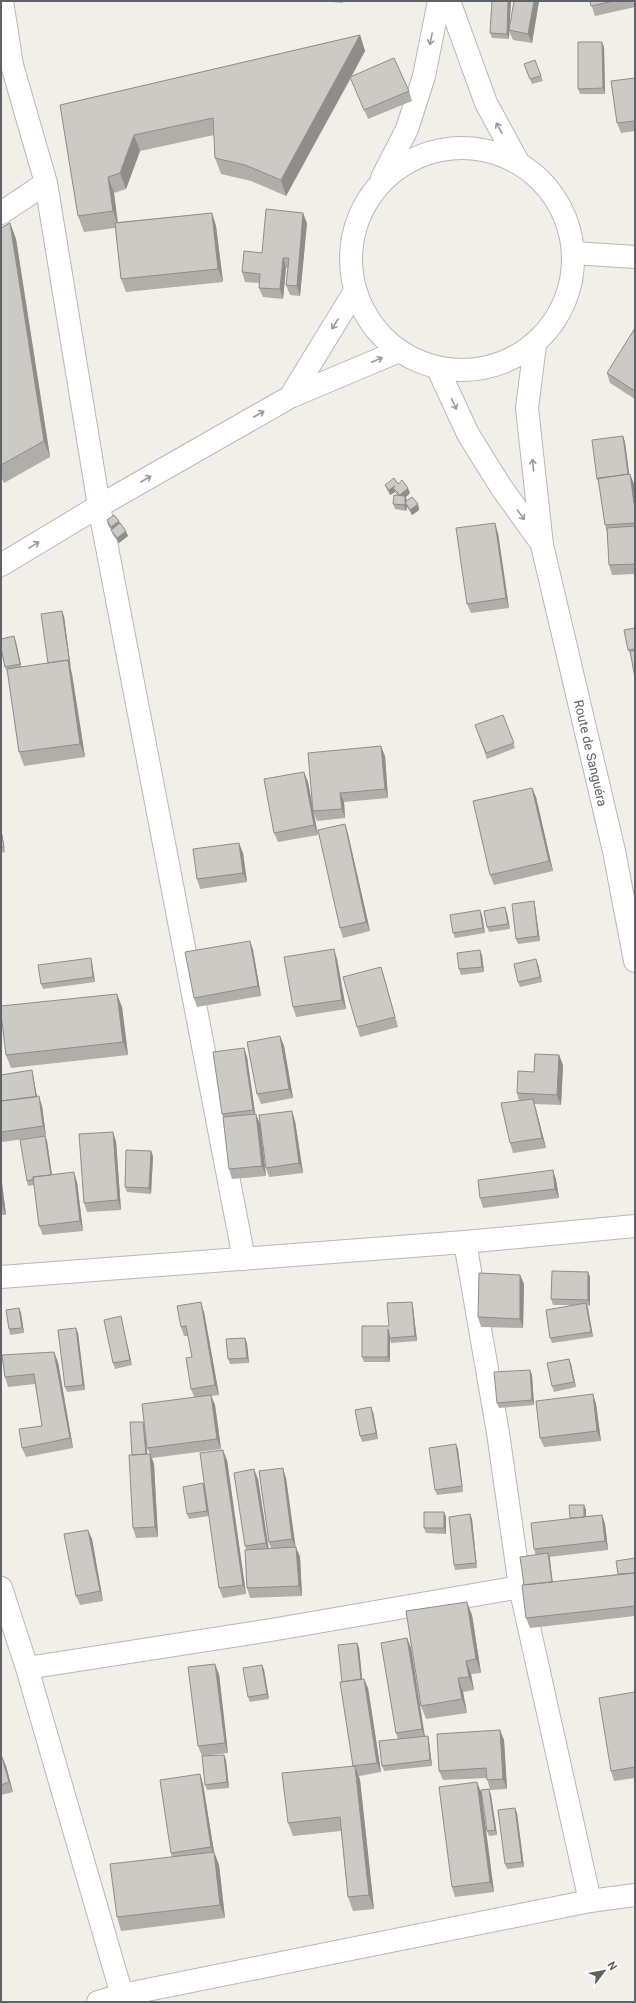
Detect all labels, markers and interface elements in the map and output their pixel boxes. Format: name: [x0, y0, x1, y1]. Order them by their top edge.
one-way arrow: [427, 32, 435, 45]
one-way arrow: [495, 122, 503, 134]
one-way arrow: [330, 318, 338, 330]
one-way arrow: [371, 356, 383, 363]
one-way arrow: [451, 398, 458, 410]
one-way arrow: [253, 410, 265, 418]
one-way arrow: [529, 459, 537, 472]
one-way arrow: [140, 474, 152, 482]
one-way arrow: [517, 510, 525, 521]
one-way arrow: [28, 540, 40, 548]
street label: Route de Sanguéra: [571, 698, 610, 808]
north arrow: [584, 1951, 624, 1991]
text: N: [604, 1959, 620, 1973]

